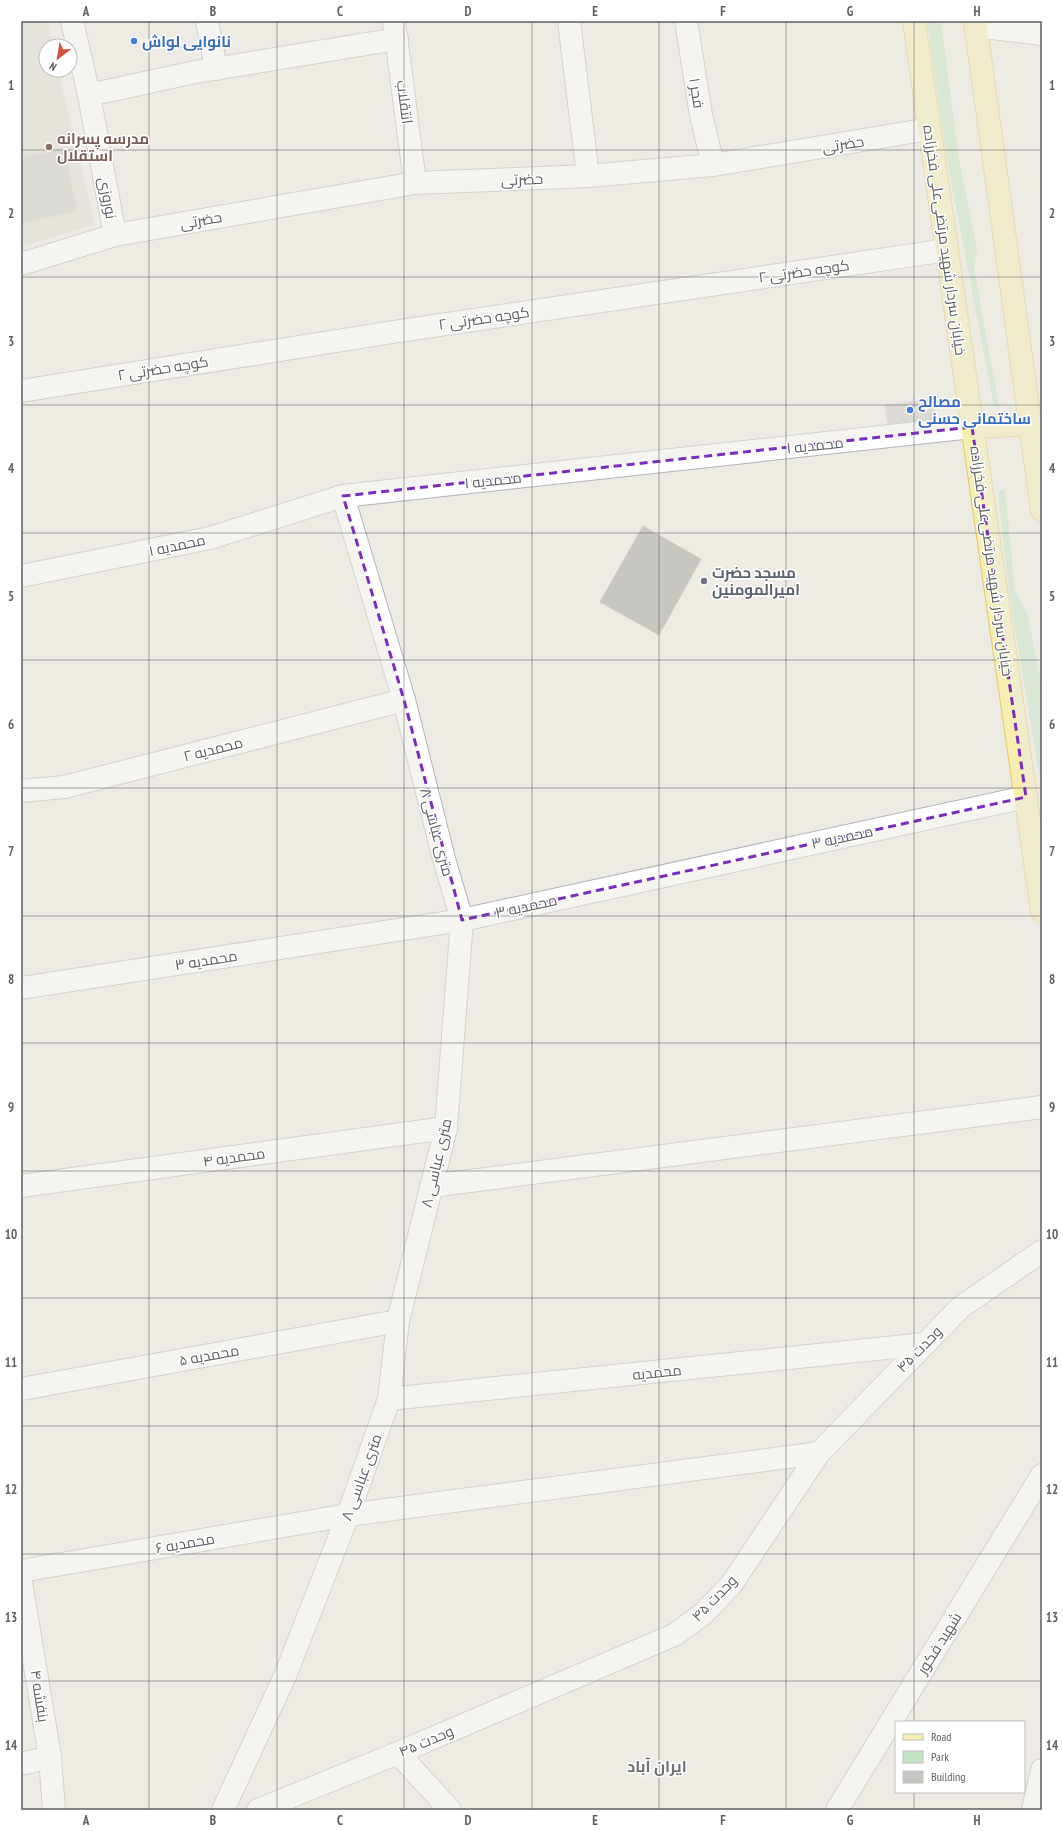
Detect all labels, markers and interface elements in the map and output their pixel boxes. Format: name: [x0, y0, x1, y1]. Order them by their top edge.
text: A: [82, 3, 90, 20]
text: B: [210, 3, 216, 20]
text: C: [337, 3, 343, 20]
text: D: [465, 3, 472, 20]
text: E: [592, 3, 598, 20]
text: F: [720, 3, 726, 20]
text: G: [847, 3, 854, 20]
text: H: [974, 3, 981, 20]
place label: نانوایی لواش: [142, 32, 231, 51]
marker: نانوایی لواش: [129, 36, 139, 46]
north arrow: [38, 38, 78, 78]
text: N: [47, 59, 59, 74]
street label: فجر ۱: [685, 76, 709, 110]
text: 1: [8, 77, 14, 94]
text: 1: [1049, 77, 1055, 94]
street label: انتقلاب: [393, 79, 417, 125]
street label: خیابان سردار شهید مرتضی‌علی فخرزاده: [918, 124, 971, 357]
place label: مدرسه پسرانه استقلال: [57, 129, 149, 165]
street label: حضرتی: [821, 131, 866, 158]
marker: مدرسه پسرانه استقلال: [44, 142, 54, 152]
street label: حضرتی: [500, 169, 544, 190]
street label: نوروزی: [94, 175, 121, 221]
text: 2: [8, 205, 14, 222]
text: 2: [1049, 205, 1055, 222]
street label: حضرتی: [178, 207, 224, 234]
street label: کوچه حضرتی ۲: [757, 255, 851, 288]
street label: کوچه حضرتی ۲: [437, 302, 531, 335]
text: 3: [8, 333, 14, 350]
text: 3: [1049, 333, 1055, 350]
street label: کوچه حضرتی ۲: [116, 351, 210, 386]
place label: مصالح ساختمانی حسنی: [918, 392, 1031, 428]
marker: مصالح ساختمانی حسنی: [905, 405, 915, 415]
street label: محمدیه ۱: [785, 433, 845, 457]
street label: خیابان سردار شهید مرتضی‌علی فخرزاده: [965, 445, 1018, 678]
text: 4: [8, 460, 15, 477]
text: 4: [1049, 460, 1056, 477]
street label: محمدیه ۱: [463, 468, 523, 492]
street label: محمدیه ۱: [147, 530, 207, 560]
place label: مسجد حضرت امیرالمومنین: [712, 563, 800, 599]
marker: مسجد حضرت امیرالمومنین: [699, 576, 709, 586]
text: 5: [8, 588, 14, 605]
text: 5: [1049, 588, 1055, 605]
text: 6: [8, 716, 14, 733]
text: 6: [1049, 716, 1055, 733]
street label: محمدیه ۲: [181, 732, 245, 766]
street label: ۸ متری عباسی: [415, 786, 458, 879]
street label: محمدیه ۳: [809, 821, 875, 853]
text: 7: [8, 843, 14, 860]
text: 7: [1049, 843, 1055, 860]
street label: محمدیه ۳: [493, 890, 559, 922]
street label: محمدیه ۳: [173, 946, 239, 974]
text: 8: [8, 971, 14, 988]
text: 8: [1049, 971, 1055, 988]
text: 9: [8, 1099, 14, 1116]
text: 9: [1049, 1099, 1055, 1116]
street label: ۸ متری عباسی: [416, 1116, 456, 1210]
street label: محمدیه ۴: [202, 1143, 266, 1171]
text: 10: [5, 1226, 17, 1243]
text: 10: [1046, 1226, 1058, 1243]
street label: وحدت ۴۵: [892, 1322, 946, 1376]
street label: محمدیه ۵: [177, 1340, 241, 1370]
text: 11: [5, 1354, 17, 1371]
text: 11: [1046, 1354, 1058, 1371]
street label: محمدیه: [631, 1360, 683, 1384]
street label: ۸ متری عباسی: [336, 1431, 386, 1523]
text: 12: [5, 1481, 17, 1498]
text: 12: [1046, 1481, 1058, 1498]
street label: محمدیه ۶: [154, 1528, 216, 1558]
street label: وحدت ۴۵: [687, 1571, 741, 1625]
street label: شهید فکور: [912, 1608, 966, 1679]
text: 13: [5, 1609, 17, 1626]
text: 13: [1046, 1609, 1058, 1626]
street label: بنفشه ۴: [26, 1668, 54, 1724]
street label: وحدت ۴۵: [396, 1721, 456, 1761]
legend: [895, 1721, 1025, 1793]
text: Road: [931, 1729, 951, 1744]
text: 14: [5, 1737, 18, 1754]
text: 14: [1046, 1737, 1059, 1754]
text: Park: [931, 1749, 949, 1764]
district label: ایران آباد: [627, 1756, 687, 1776]
text: Building: [931, 1769, 966, 1784]
text: A: [82, 1812, 90, 1829]
text: B: [210, 1812, 216, 1829]
text: C: [337, 1812, 343, 1829]
text: D: [465, 1812, 472, 1829]
text: E: [592, 1812, 598, 1829]
text: F: [720, 1812, 726, 1829]
text: G: [847, 1812, 854, 1829]
text: H: [974, 1812, 981, 1829]

